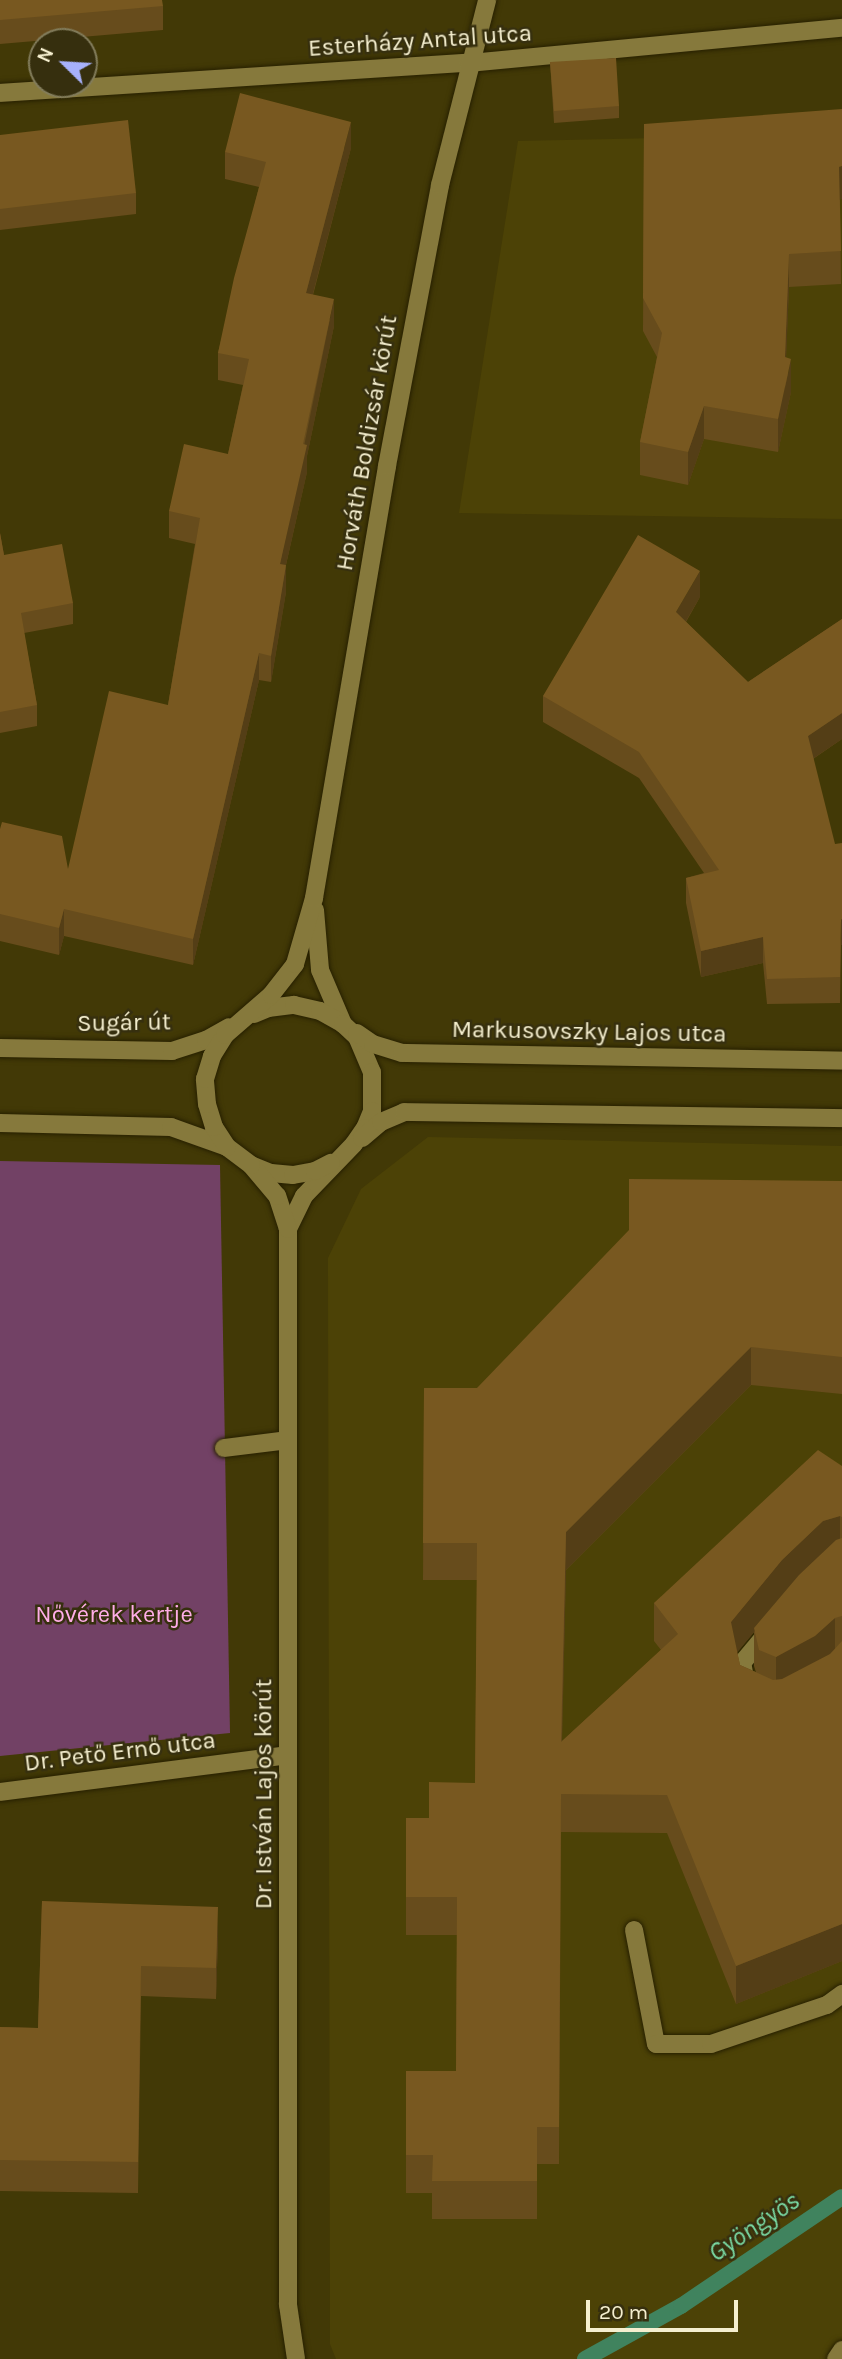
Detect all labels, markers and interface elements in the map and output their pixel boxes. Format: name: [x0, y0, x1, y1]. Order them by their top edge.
street label: Esterházy Antal utca: [307, 19, 533, 63]
north arrow: [28, 28, 98, 98]
text: N: [33, 45, 58, 66]
street label: Horváth Boldizsár körút: [330, 313, 404, 573]
street label: Sugár út: [77, 1008, 171, 1038]
street label: Markusovszky Lajos utca: [451, 1015, 727, 1049]
park label: Nővérek kertje: [35, 1601, 193, 1629]
street label: Dr. István Lajos körút: [250, 1679, 278, 1909]
street label: Dr. Pető Ernő utca: [23, 1726, 217, 1778]
water label: Gyöngyös: [702, 2185, 806, 2269]
scale bar: [590, 2286, 742, 2330]
text: 20 m: [599, 2300, 648, 2324]

